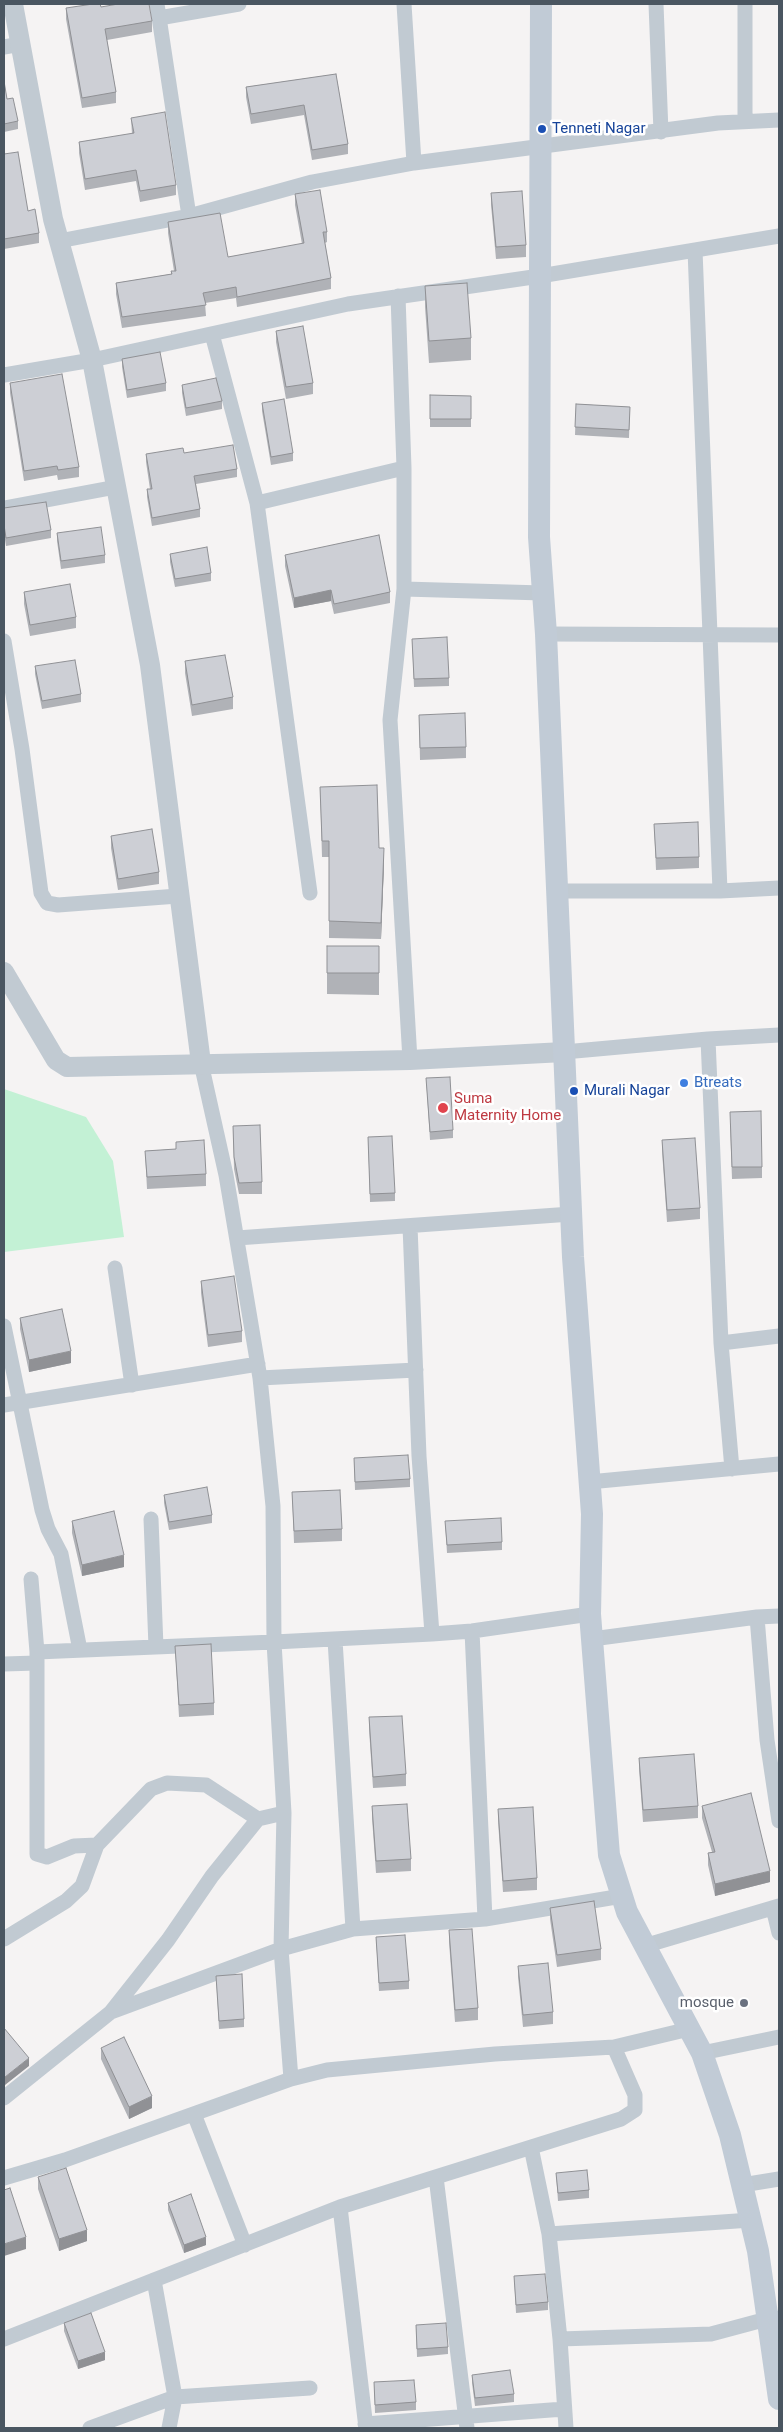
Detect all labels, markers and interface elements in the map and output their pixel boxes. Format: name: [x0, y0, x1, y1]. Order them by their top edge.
place label: Tenneti Nagar: [552, 120, 646, 138]
marker: Tenneti Nagar: [536, 123, 548, 135]
place label: Btreats: [694, 1074, 742, 1092]
marker: Btreats: [678, 1077, 690, 1089]
place label: Murali Nagar: [584, 1082, 670, 1100]
marker: Murali Nagar: [568, 1085, 580, 1097]
place label: Suma Maternity Home: [454, 1090, 561, 1125]
marker: Suma Maternity Home: [436, 1101, 450, 1115]
place label: mosque: [680, 1994, 734, 2012]
marker: mosque: [738, 1997, 750, 2009]

